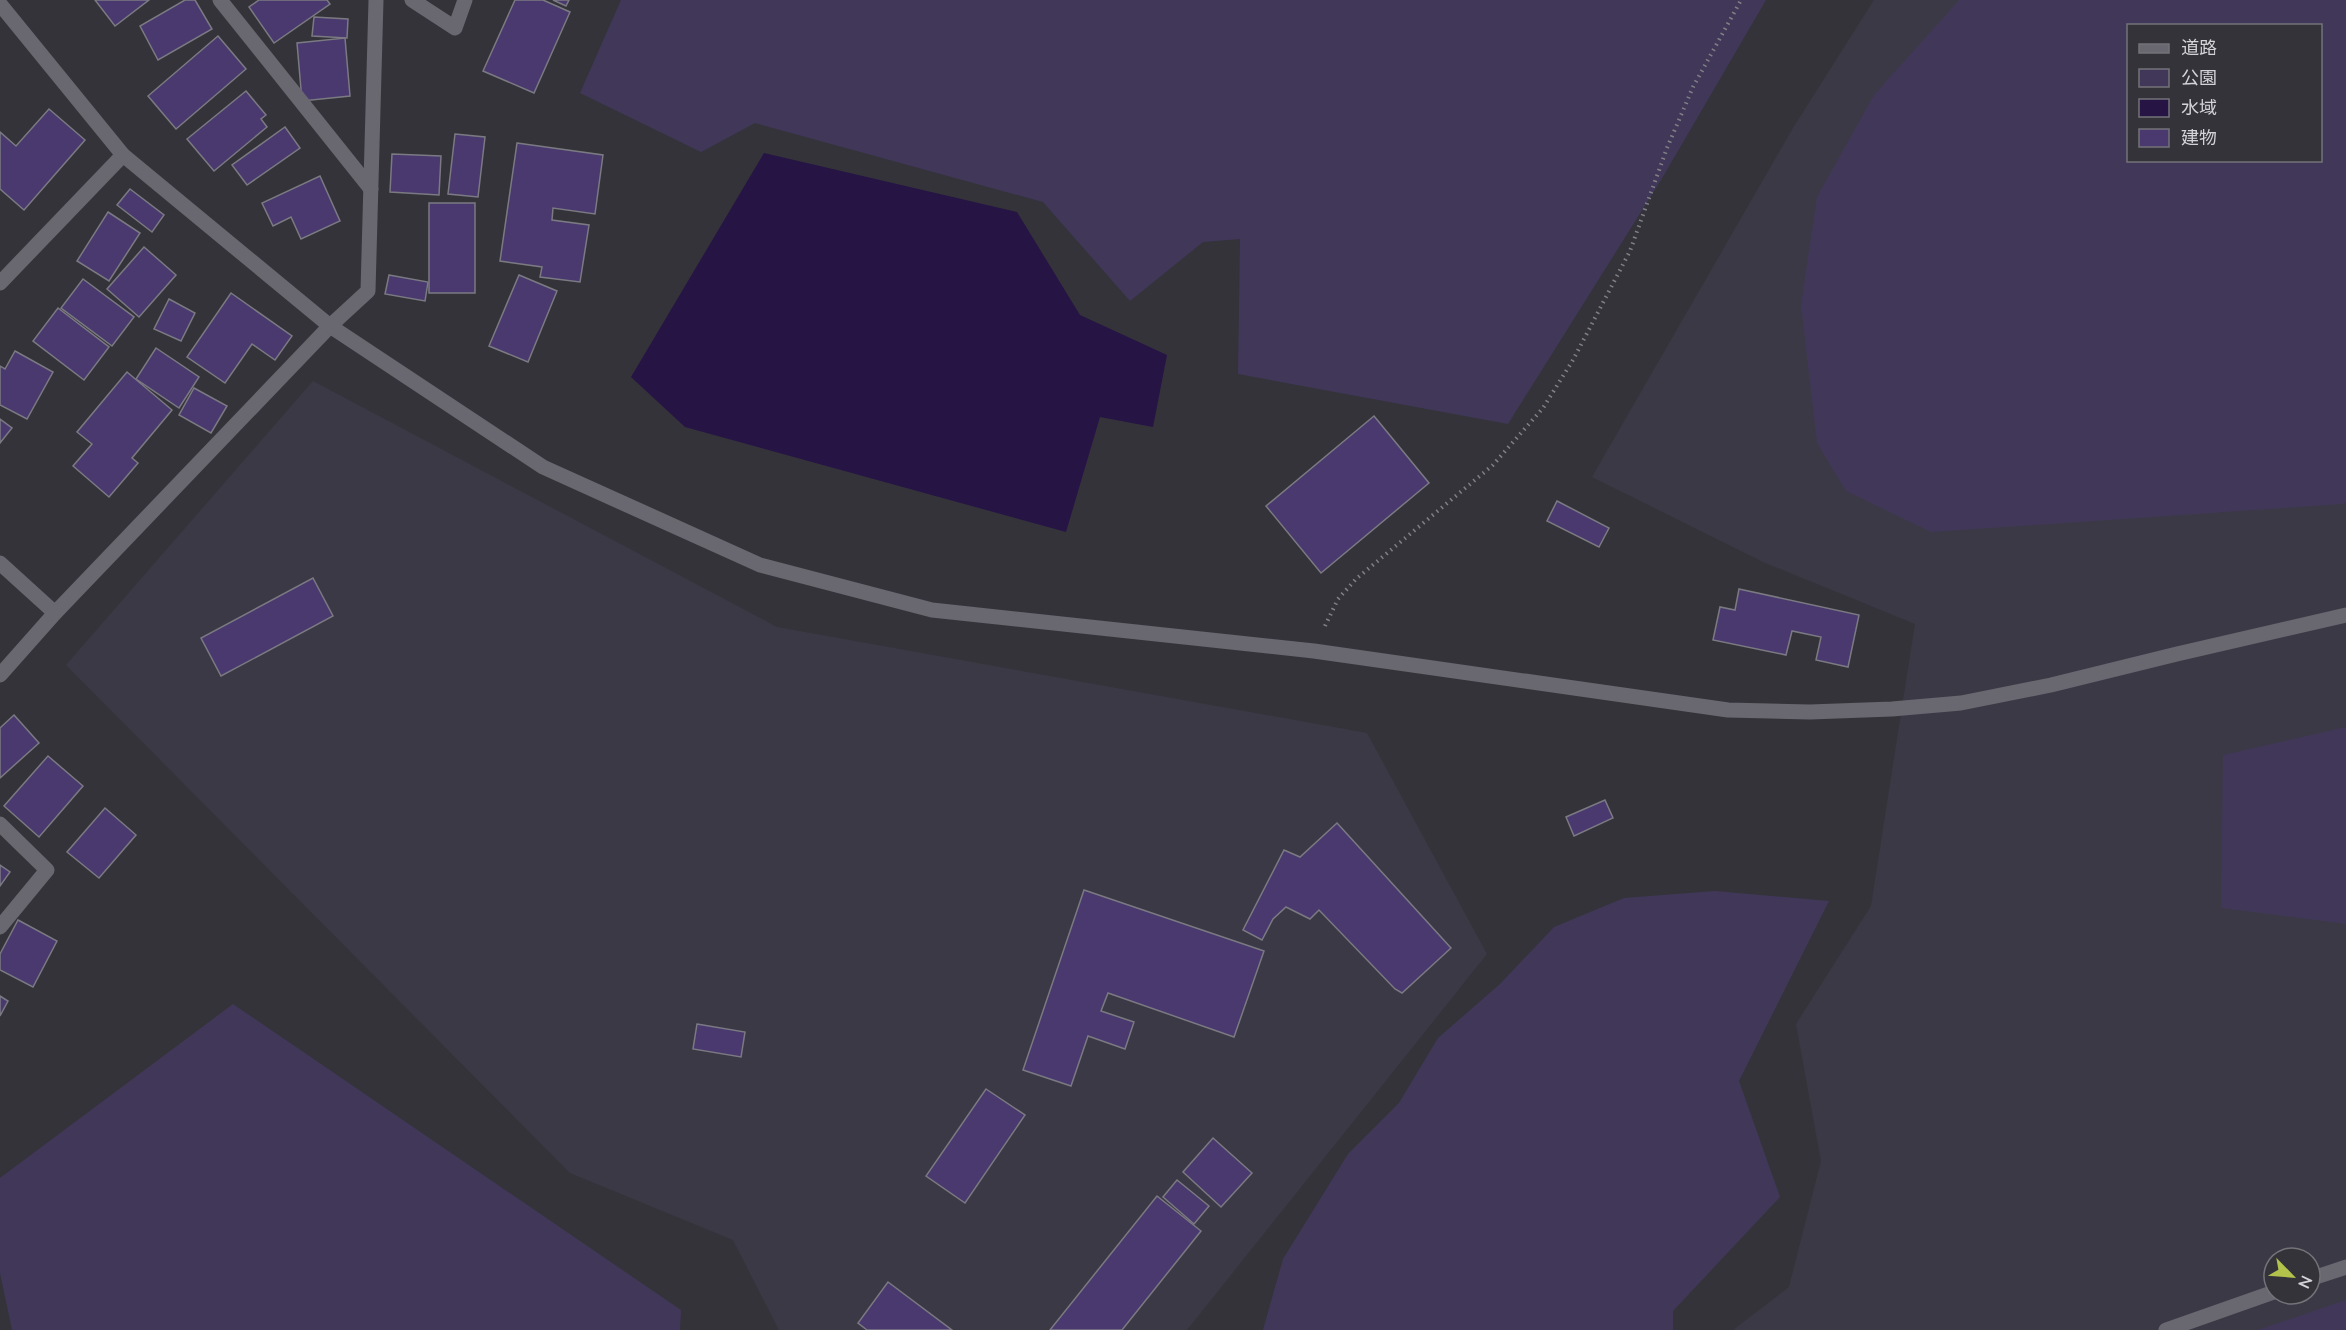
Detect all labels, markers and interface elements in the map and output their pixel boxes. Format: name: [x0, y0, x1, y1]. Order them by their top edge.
legend: [2127, 24, 2322, 162]
text: 道路: [2181, 36, 2217, 59]
text: 公園: [2181, 66, 2217, 89]
text: 水域: [2181, 96, 2217, 119]
text: 建物: [2181, 126, 2217, 149]
north arrow: [2262, 1246, 2322, 1306]
text: N: [2294, 1273, 2317, 1292]

